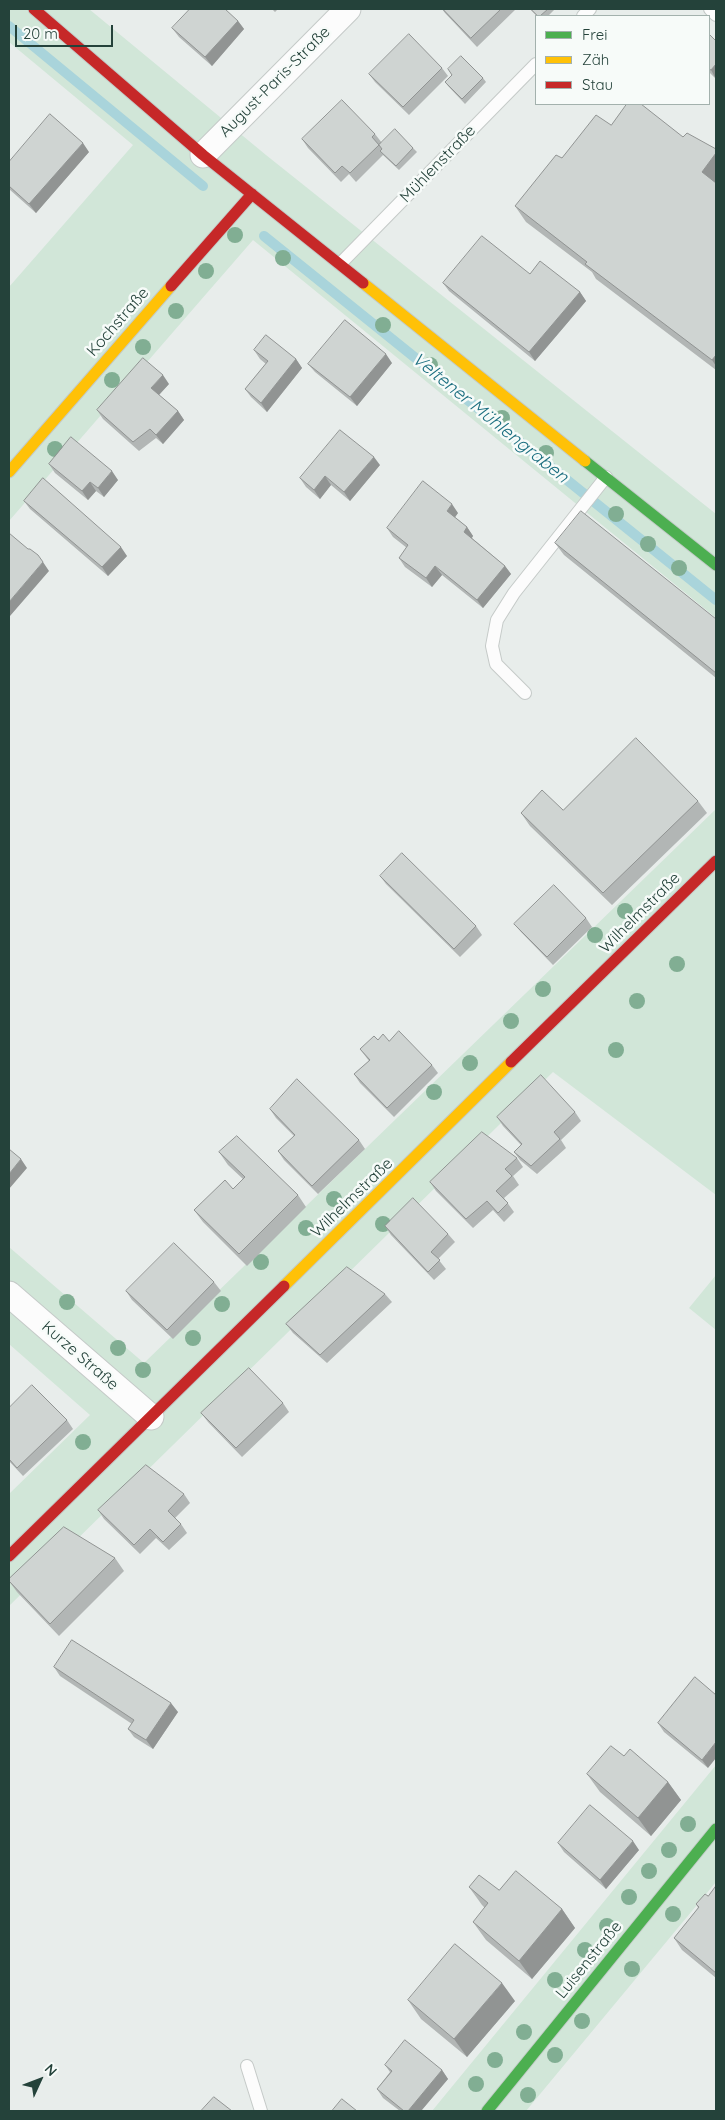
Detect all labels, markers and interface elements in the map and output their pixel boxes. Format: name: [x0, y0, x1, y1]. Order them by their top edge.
scale bar: [18, 15, 115, 47]
legend: [535, 15, 710, 105]
street label: August-Paris-Straße: [216, 23, 334, 141]
text: 20 m: [23, 24, 58, 43]
text: Frei: [582, 25, 608, 44]
text: Zäh: [582, 50, 609, 69]
text: Stau: [582, 75, 613, 94]
street label: Mühlenstraße: [396, 121, 480, 207]
street label: Kochstraße: [83, 284, 153, 360]
water label: Veltener Mühlengraben: [408, 348, 572, 488]
street label: Wilhelmstraße: [596, 869, 684, 957]
street label: Wilhelmstraße: [307, 1154, 397, 1242]
street label: Kurze Straße: [38, 1317, 122, 1395]
street label: Luisenstraße: [552, 1917, 626, 2003]
north arrow: [15, 2055, 65, 2105]
text: N: [41, 2060, 61, 2080]

